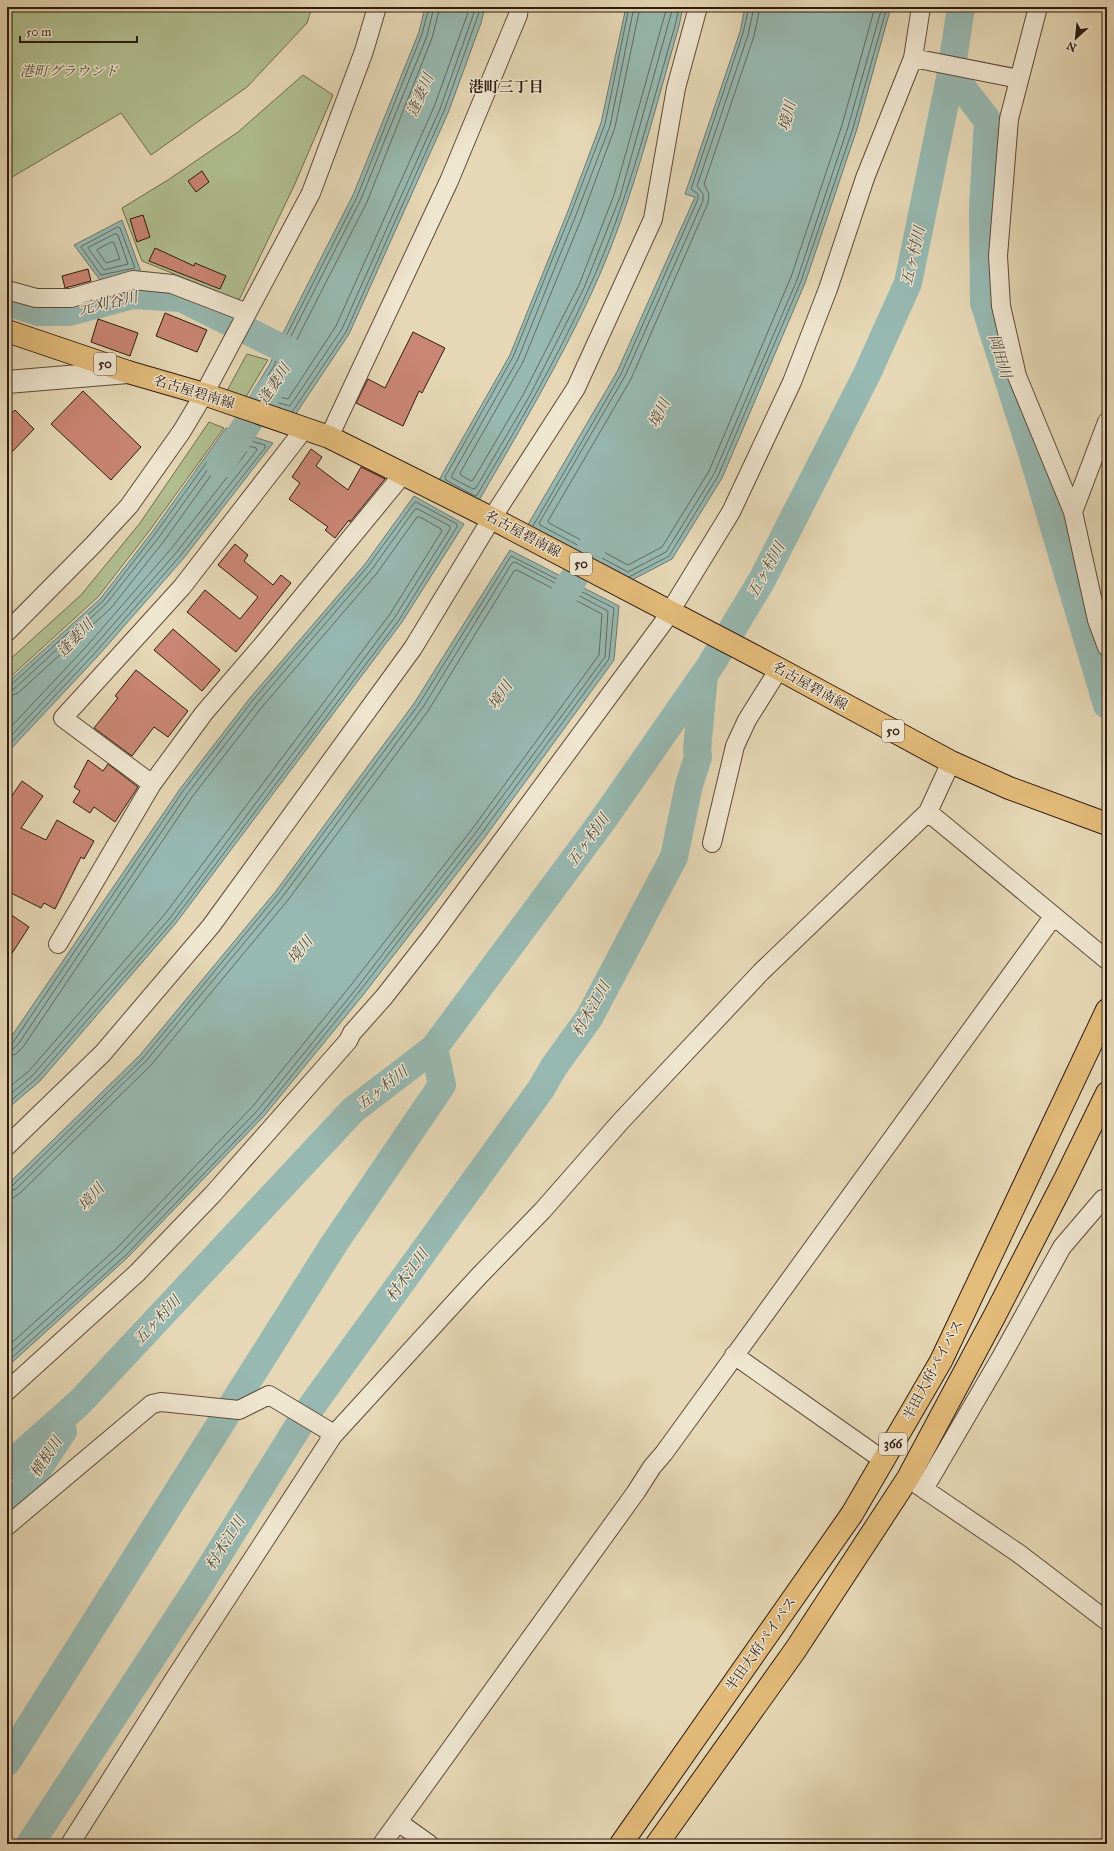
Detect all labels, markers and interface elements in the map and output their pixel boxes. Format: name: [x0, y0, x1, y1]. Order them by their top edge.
scale bar: [20, 18, 137, 44]
north arrow: [1056, 18, 1096, 58]
text: 50 m: [26, 25, 51, 39]
text: N: [1064, 38, 1079, 54]
park label: 港町グラウンド: [20, 63, 119, 80]
water label: 逢妻川: [403, 69, 438, 119]
district label: 港町三丁目: [468, 78, 544, 96]
water label: 境川: [774, 97, 800, 133]
water label: 五ヶ村川: [897, 223, 929, 287]
water label: 元刈谷川: [77, 288, 141, 318]
water label: 岡田川: [985, 332, 1016, 382]
road number: 50: [94, 353, 116, 375]
water label: 逢妻川: [254, 359, 295, 408]
street label: 名古屋碧南線: [151, 372, 237, 412]
water label: 境川: [644, 394, 675, 430]
street label: 名古屋碧南線: [482, 507, 564, 561]
water label: 五ヶ村川: [744, 538, 789, 601]
road number: 50: [570, 553, 592, 575]
water label: 逢妻川: [53, 614, 98, 660]
street label: 名古屋碧南線: [769, 658, 851, 714]
water label: 境川: [484, 676, 517, 712]
road number: 50: [882, 720, 904, 742]
water label: 五ヶ村川: [563, 809, 614, 870]
water label: 境川: [284, 931, 318, 967]
water label: 村木江川: [568, 977, 615, 1039]
water label: 五ヶ村川: [353, 1061, 413, 1114]
water label: 境川: [74, 1178, 109, 1214]
water label: 村木江川: [382, 1244, 433, 1305]
water label: 五ヶ村川: [130, 1290, 185, 1348]
street label: 半田大府パイパス: [899, 1317, 967, 1423]
water label: 横根川: [26, 1432, 67, 1481]
road number: 366: [879, 1433, 907, 1455]
water label: 村木江川: [201, 1511, 250, 1573]
street label: 半田大府パイパス: [722, 1593, 800, 1695]

